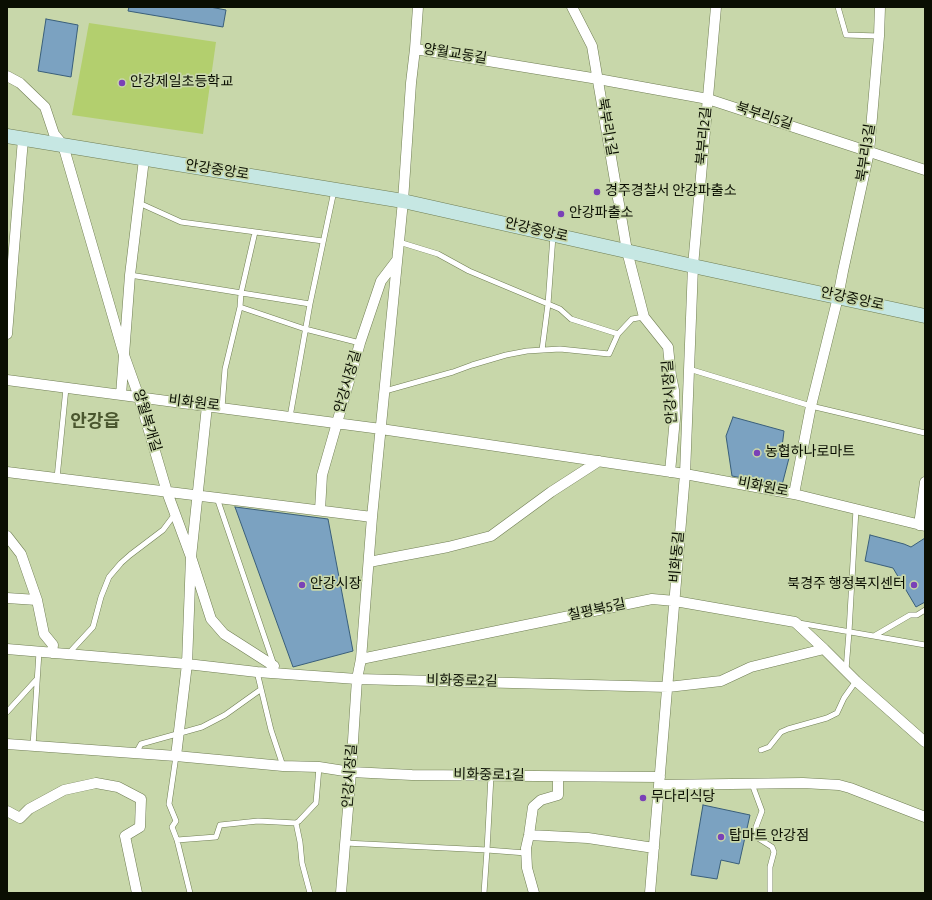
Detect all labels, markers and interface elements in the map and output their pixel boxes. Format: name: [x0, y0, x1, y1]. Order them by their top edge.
street label: 양월교동길: [422, 42, 488, 68]
place label: 안강제일초등학교: [130, 75, 233, 91]
marker: 안강제일초등학교: [117, 78, 127, 88]
street label: 북부리1길: [593, 97, 619, 157]
street label: 북부리5길: [734, 100, 794, 134]
street label: 북부리2길: [694, 106, 716, 166]
street label: 북부리3길: [854, 123, 880, 183]
street label: 안강중앙로: [184, 158, 250, 184]
place label: 경주경찰서 안강파출소: [605, 184, 737, 200]
marker: 경주경찰서 안강파출소: [592, 187, 602, 197]
place label: 안강파출소: [569, 206, 633, 222]
marker: 안강파출소: [556, 209, 566, 219]
street label: 안강중앙로: [503, 216, 569, 246]
street label: 안강중앙로: [819, 285, 885, 315]
street label: 안강시장길: [332, 349, 366, 415]
street label: 안강시장길: [660, 359, 682, 425]
street label: 양월복개길: [129, 388, 163, 454]
street label: 비화원로: [167, 393, 221, 415]
district label: 안강읍: [70, 412, 120, 434]
place label: 농협하나로마트: [765, 445, 855, 461]
marker: 농협하나로마트: [752, 448, 762, 458]
street label: 비화원로: [736, 475, 790, 501]
street label: 비화동길: [667, 531, 689, 583]
place label: 안강시장: [310, 577, 362, 593]
place label: 북경주 행정복지센터: [787, 577, 906, 593]
marker: 안강시장: [297, 580, 307, 590]
marker: 북경주 행정복지센터: [909, 580, 919, 590]
street label: 칠평북5길: [567, 597, 627, 625]
street label: 비화중로2길: [426, 673, 498, 691]
street label: 안강시장길: [340, 743, 362, 809]
street label: 비화중로1길: [453, 767, 525, 785]
place label: 무다리식당: [651, 790, 715, 806]
marker: 무다리식당: [638, 793, 648, 803]
place label: 탑마트 안강점: [729, 829, 809, 845]
marker: 탑마트 안강점: [716, 832, 726, 842]

